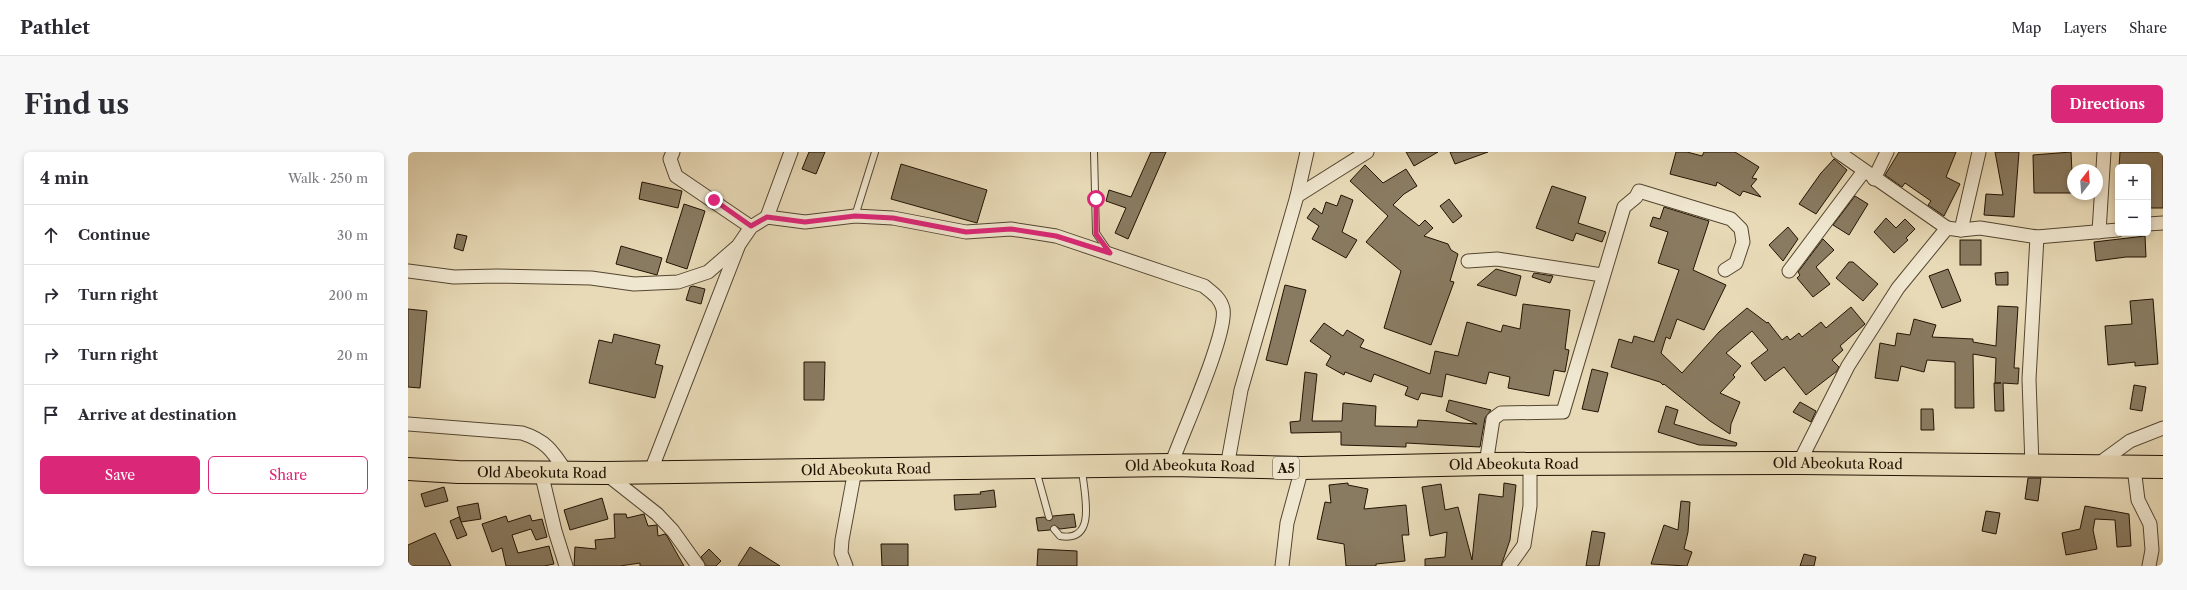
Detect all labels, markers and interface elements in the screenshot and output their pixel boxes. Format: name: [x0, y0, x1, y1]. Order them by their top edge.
text: Pathlet: [20, 16, 90, 39]
text: Map: [2011, 19, 2041, 37]
text: Layers: [2063, 19, 2107, 37]
text: Share: [2129, 19, 2167, 37]
button: Directions: [2051, 85, 2163, 123]
text: Find us: [24, 87, 129, 121]
north arrow: [2067, 164, 2103, 200]
map controls: [2115, 164, 2151, 236]
button: +: [2115, 164, 2151, 200]
text: 4 min: [40, 168, 89, 188]
text: Walk · 250 m: [288, 170, 368, 186]
route start: [1087, 190, 1105, 208]
route end: [705, 191, 723, 209]
button: −: [2115, 200, 2151, 236]
icon: ahead: [40, 224, 62, 246]
text: Continue: [78, 225, 150, 244]
text: 30 m: [337, 227, 368, 243]
icon: right: [40, 284, 62, 306]
text: Turn right: [78, 285, 158, 304]
text: 200 m: [328, 287, 368, 303]
icon: right: [40, 344, 62, 366]
text: Turn right: [78, 345, 158, 364]
text: 20 m: [337, 347, 368, 363]
icon: arrive: [40, 404, 62, 426]
text: Arrive at destination: [78, 405, 237, 424]
street label: Old Abeokuta Road: [1773, 454, 1903, 473]
street label: Old Abeokuta Road: [1449, 455, 1579, 474]
button: Save: [40, 456, 200, 494]
button: Share: [208, 456, 368, 494]
street label: Old Abeokuta Road: [1125, 456, 1255, 476]
road number: A5: [1273, 457, 1299, 479]
street label: Old Abeokuta Road: [801, 459, 931, 479]
street label: Old Abeokuta Road: [477, 463, 607, 482]

